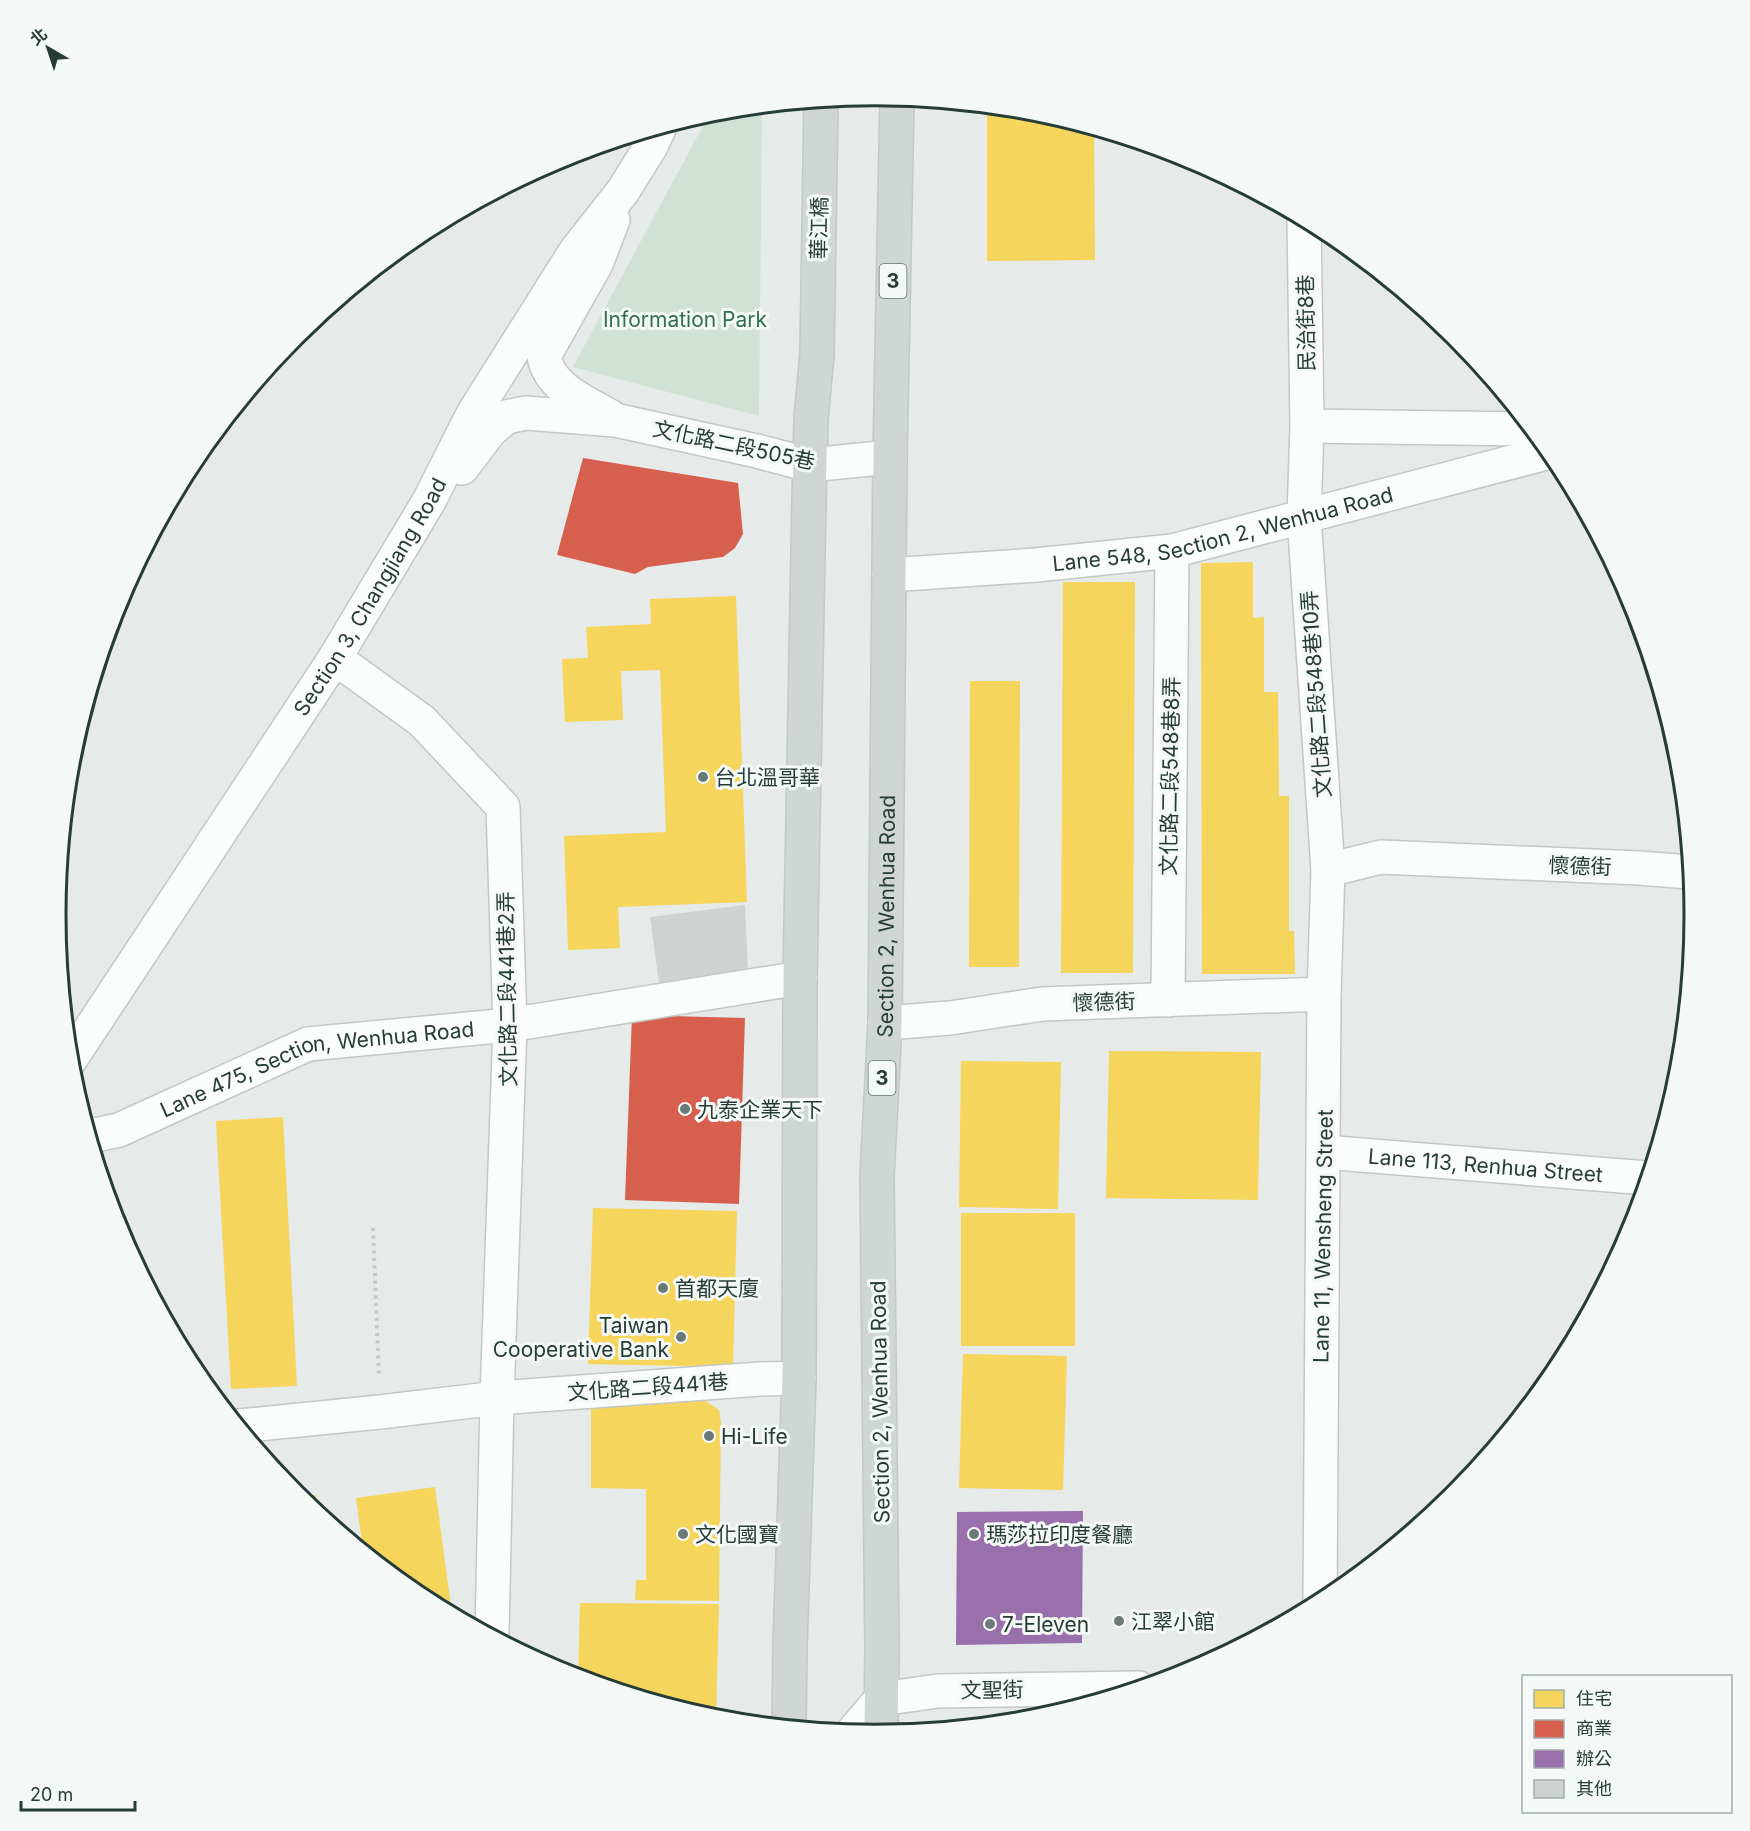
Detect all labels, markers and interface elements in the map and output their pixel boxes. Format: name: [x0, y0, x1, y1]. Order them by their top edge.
north arrow: [18, 18, 78, 78]
text: 北: [26, 24, 51, 49]
street label: 華江橋: [806, 196, 832, 260]
road number: 3: [880, 264, 906, 298]
street label: 民治街8巷: [1293, 274, 1319, 372]
park label: Information Park: [603, 307, 767, 332]
street label: 文化路二段505巷: [651, 416, 817, 474]
street label: Section 3, Changjiang Road: [288, 474, 451, 720]
street label: Lane 548, Section 2, Wenhua Road: [1051, 481, 1396, 576]
street label: 文化路二段548巷10弄: [1296, 589, 1336, 799]
street label: 文化路二段548巷8弄: [1156, 676, 1184, 876]
place label: 台北溫哥華: [715, 765, 820, 790]
marker: 台北溫哥華: [696, 770, 710, 784]
street label: Section 2, Wenhua Road: [872, 795, 900, 1038]
street label: 懷德街: [1548, 852, 1612, 880]
street label: 文化路二段441巷2弄: [493, 891, 521, 1087]
street label: 懷德街: [1072, 988, 1136, 1016]
street label: Lane 475, Section, Wenhua Road: [156, 1016, 475, 1122]
road number: 3: [868, 1061, 896, 1095]
place label: 九泰企業天下: [697, 1097, 823, 1122]
marker: 九泰企業天下: [678, 1102, 692, 1116]
street label: Lane 11, Wensheng Street: [1308, 1109, 1338, 1363]
street label: Lane 113, Renhua Street: [1367, 1143, 1604, 1187]
place label: 首都天廈: [675, 1276, 759, 1301]
street label: Section 2, Wenhua Road: [865, 1280, 895, 1524]
marker: 首都天廈: [656, 1281, 670, 1295]
place label: Taiwan Cooperative Bank: [493, 1313, 669, 1362]
marker: Taiwan Cooperative Bank: [674, 1330, 688, 1344]
street label: 文化路二段441巷: [567, 1369, 729, 1405]
place label: Hi-Life: [721, 1424, 788, 1449]
marker: Hi-Life: [702, 1429, 716, 1443]
place label: 文化國寶: [695, 1522, 779, 1547]
place label: 瑪莎拉印度餐廳: [986, 1522, 1133, 1547]
marker: 文化國寶: [676, 1527, 690, 1541]
marker: 瑪莎拉印度餐廳: [967, 1527, 981, 1541]
place label: 江翠小館: [1131, 1609, 1215, 1634]
place label: 7-Eleven: [1002, 1612, 1089, 1637]
marker: 江翠小館: [1112, 1614, 1126, 1628]
marker: 7-Eleven: [983, 1617, 997, 1631]
legend: [1522, 1675, 1732, 1813]
street label: 文聖街: [960, 1677, 1024, 1703]
text: 住宅: [1576, 1688, 1612, 1709]
text: 商業: [1576, 1718, 1612, 1739]
text: 辦公: [1576, 1748, 1612, 1769]
scale bar: [21, 1774, 135, 1812]
text: 其他: [1576, 1778, 1612, 1799]
text: 20 m: [30, 1784, 73, 1805]

